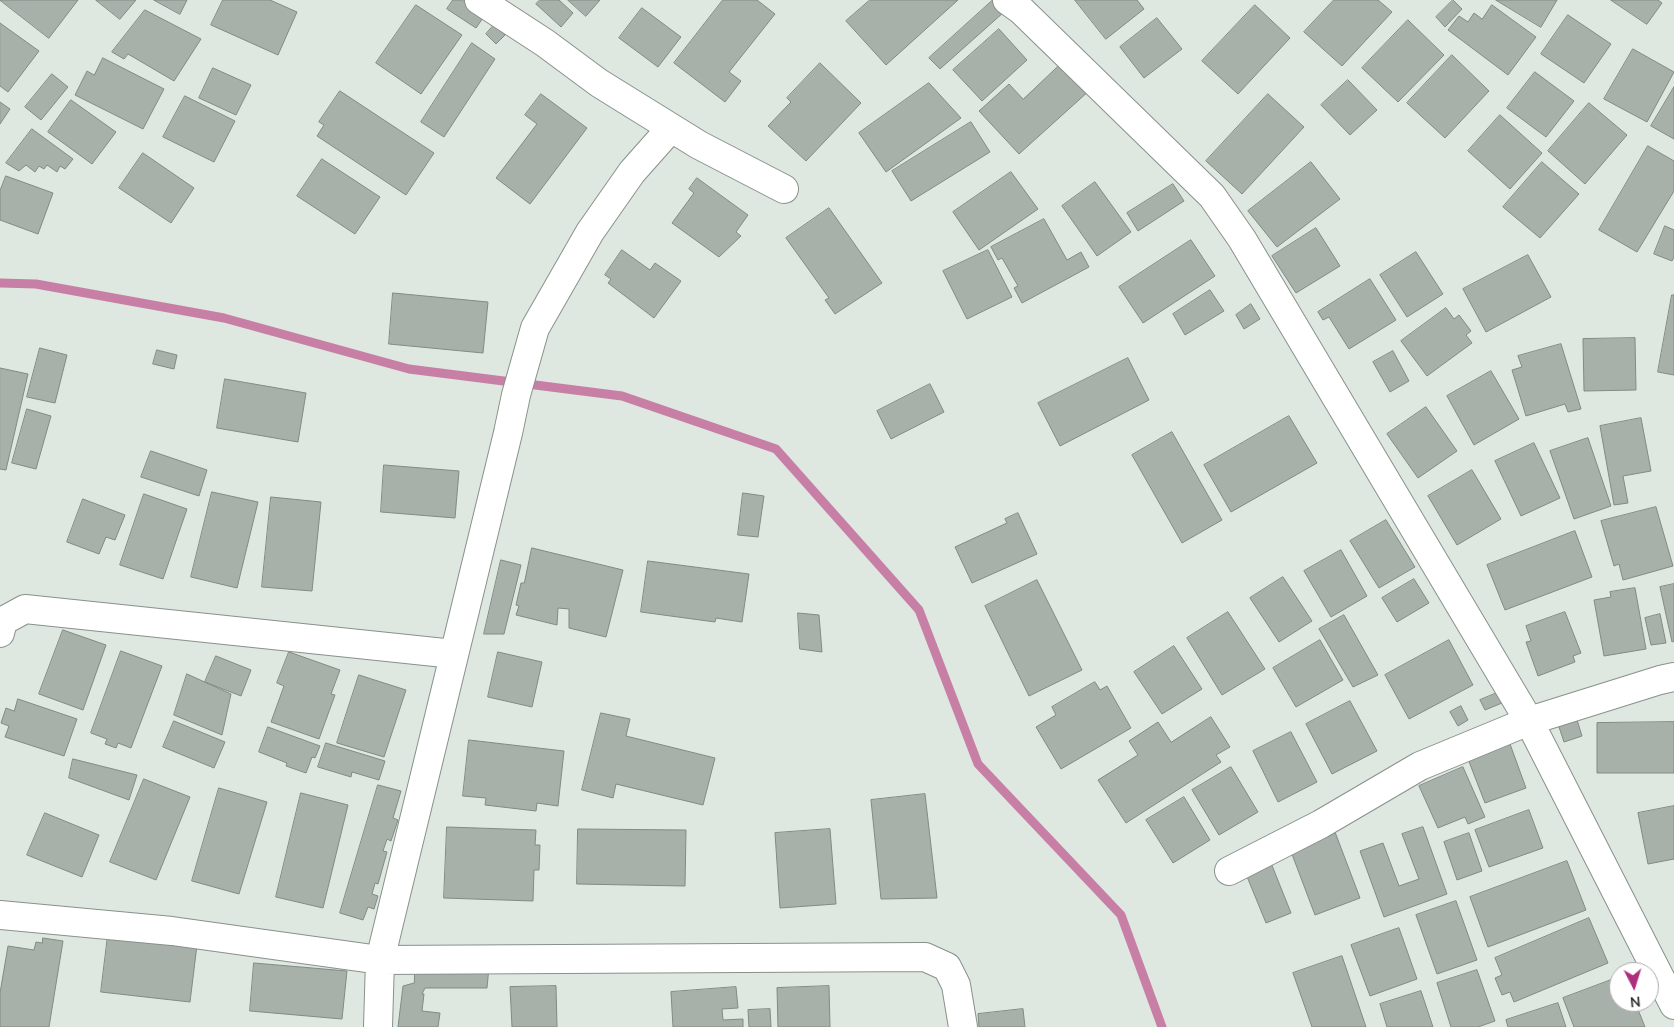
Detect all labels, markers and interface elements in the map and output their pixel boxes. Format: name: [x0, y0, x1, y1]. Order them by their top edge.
north arrow: [1609, 962, 1659, 1012]
text: N: [1629, 992, 1641, 1011]

